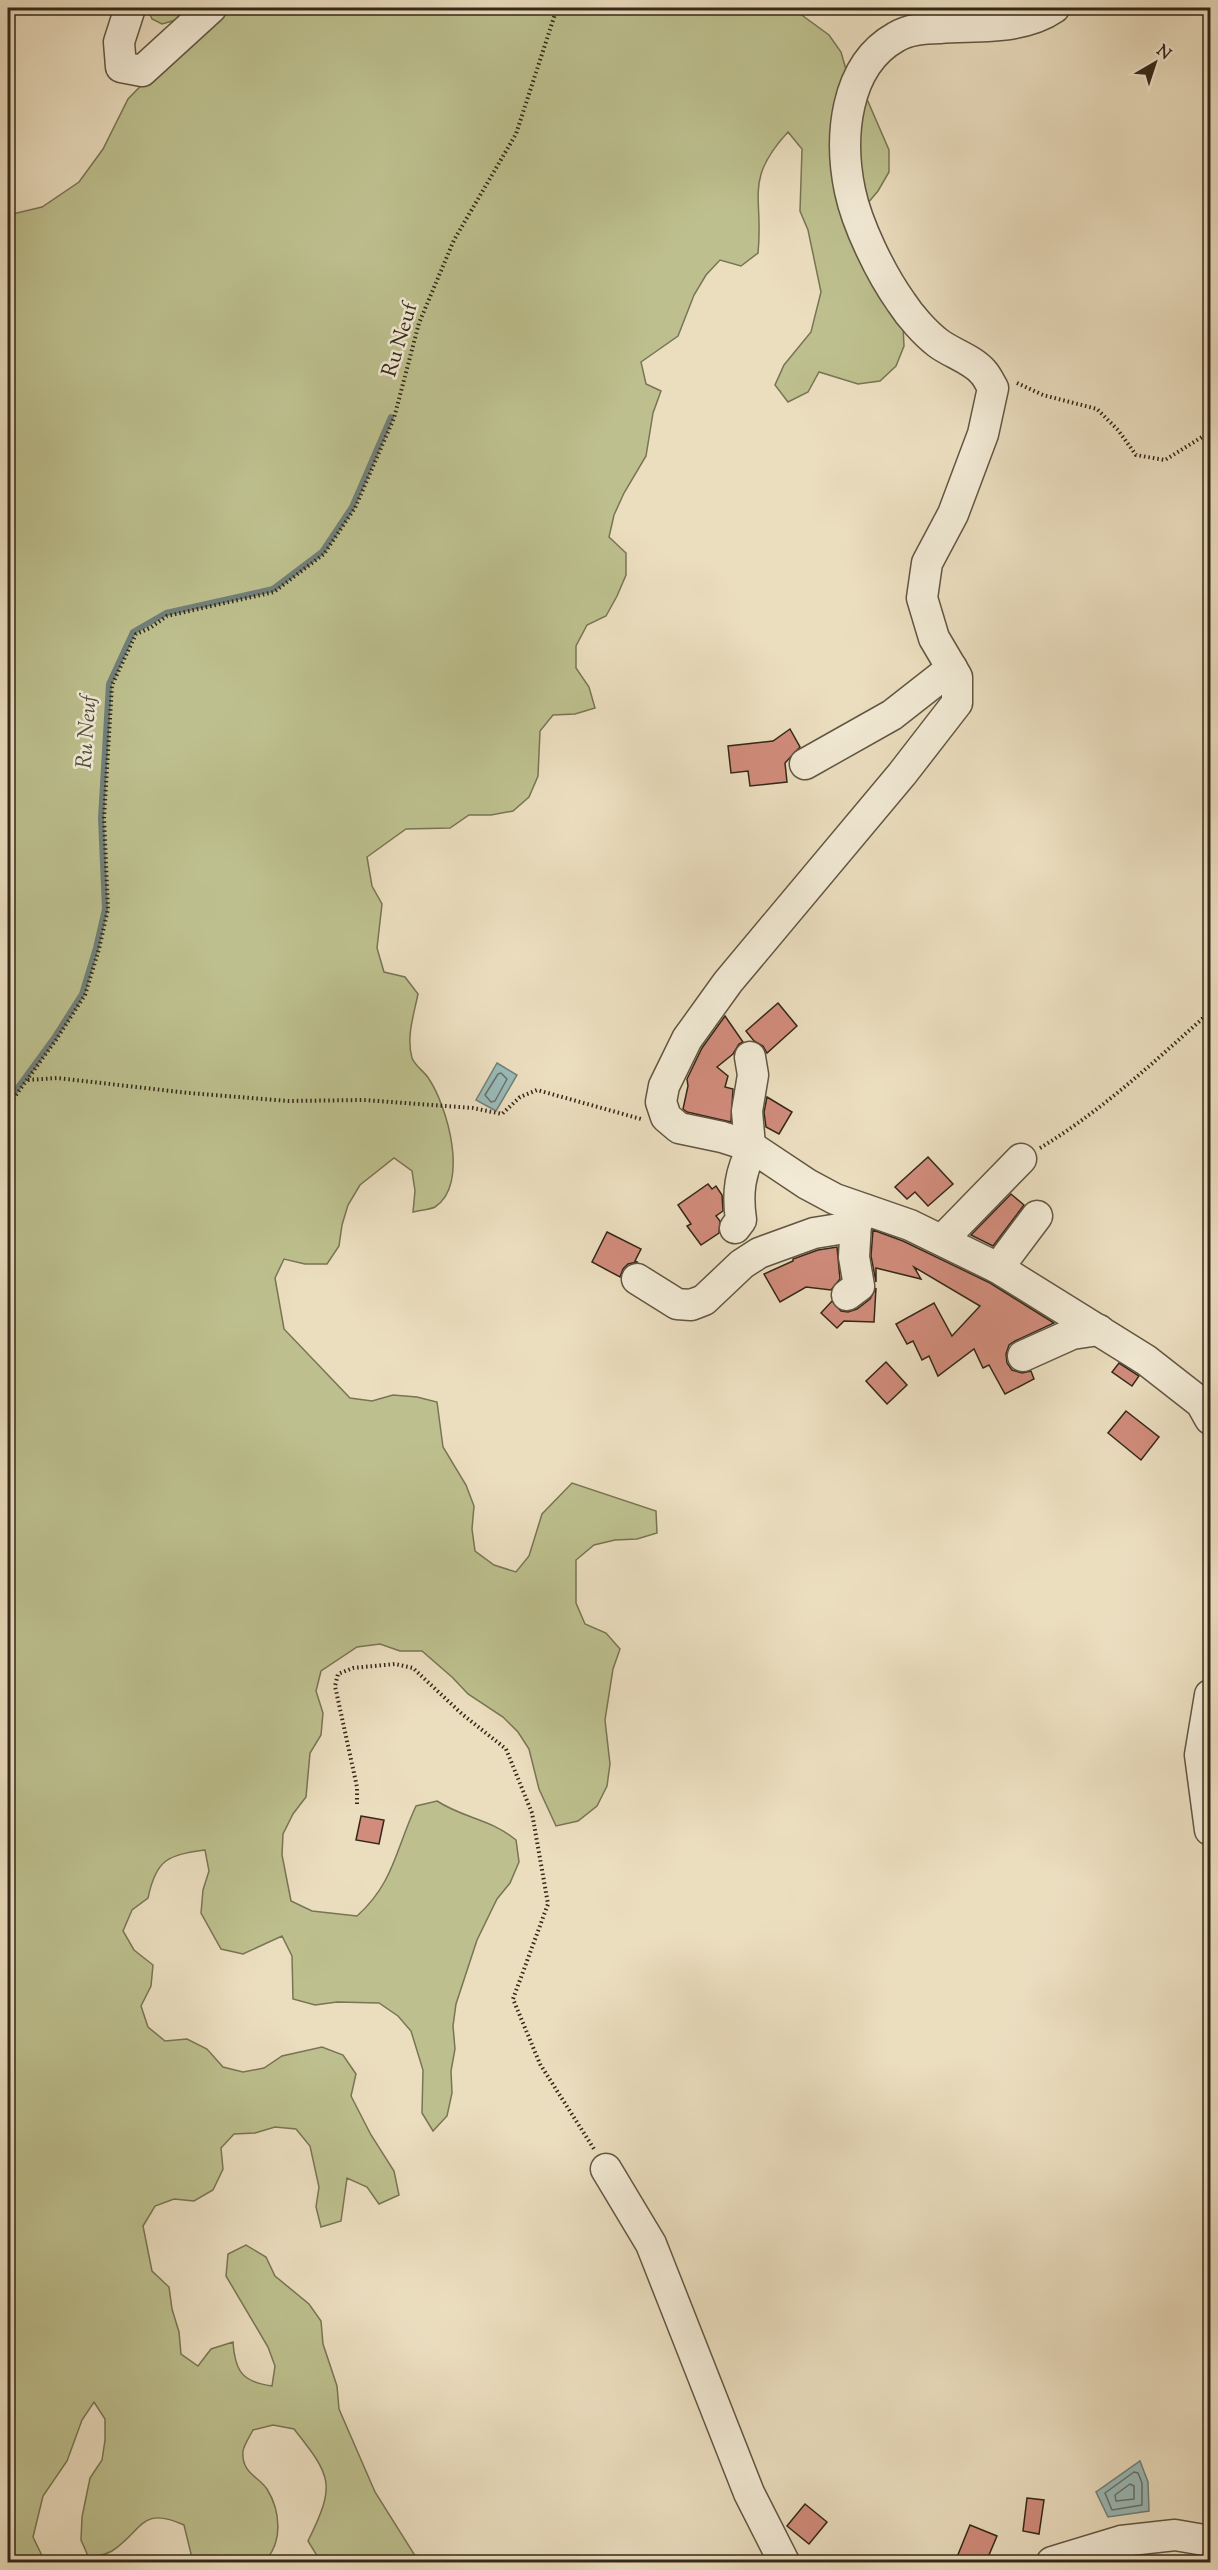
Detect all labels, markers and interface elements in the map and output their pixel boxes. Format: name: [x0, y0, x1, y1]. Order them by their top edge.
north arrow: [1125, 33, 1185, 93]
text: N: [1151, 40, 1175, 66]
street label: Ru Neuf: [375, 297, 427, 381]
water label: Ru Neuf: [69, 692, 107, 770]

